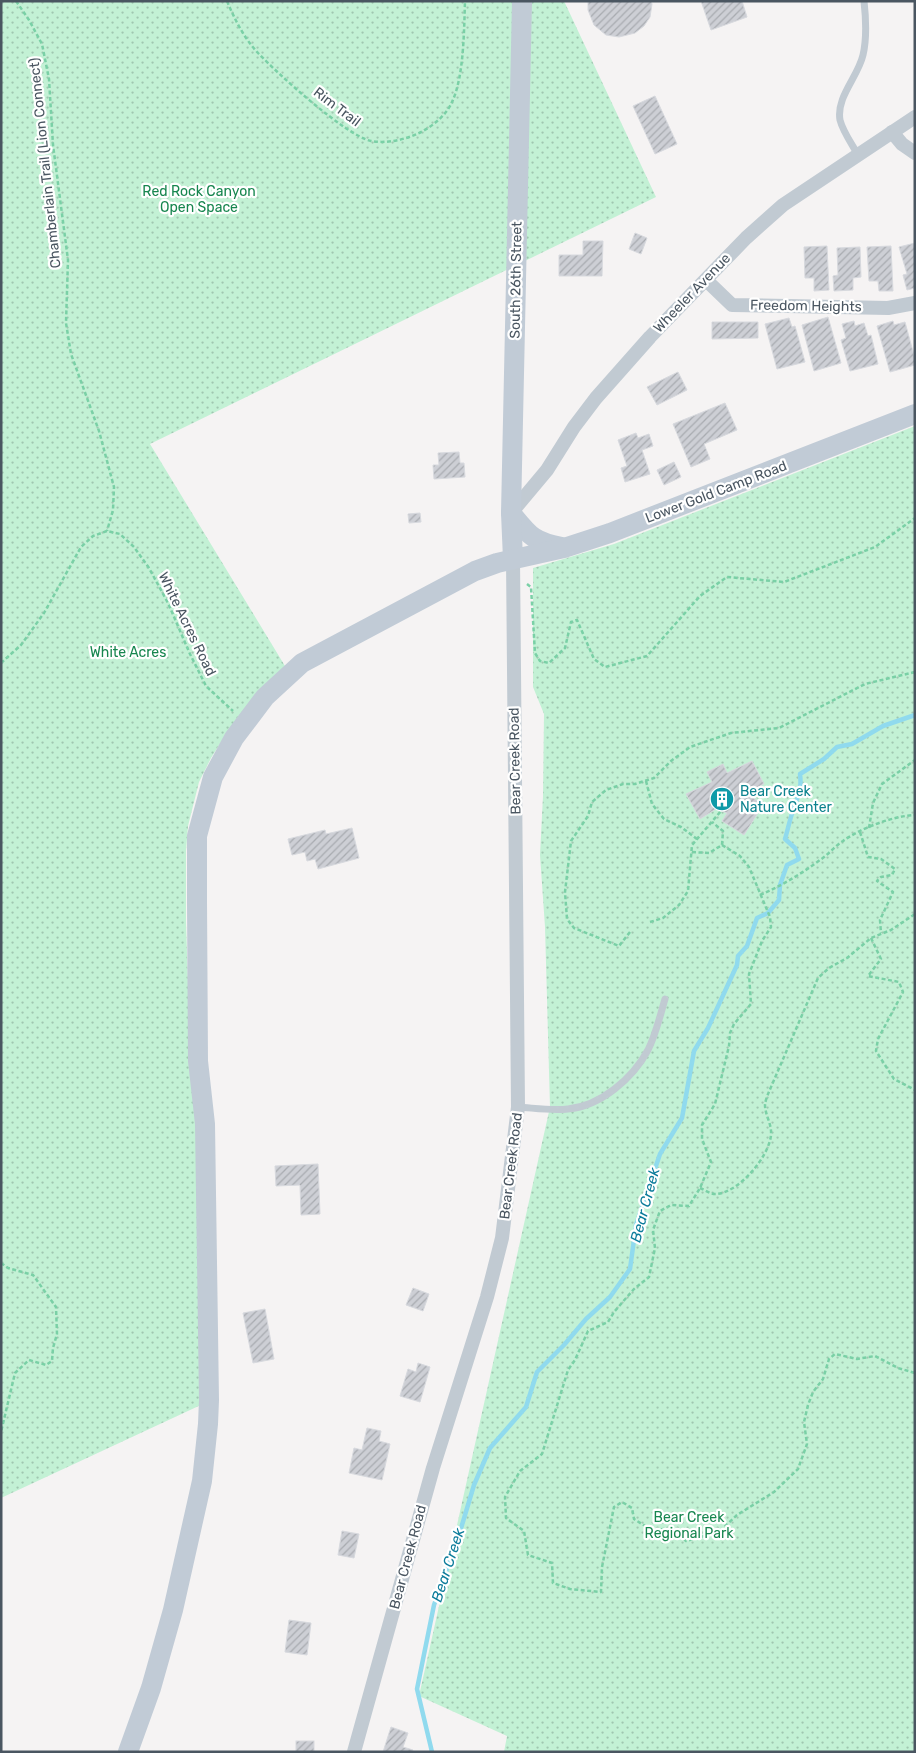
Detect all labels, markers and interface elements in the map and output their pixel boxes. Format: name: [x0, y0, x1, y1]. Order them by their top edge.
street label: Chamberlain Trail (Lion Connect): [25, 57, 65, 269]
street label: Rim Trail: [310, 84, 364, 130]
park label: Red Rock Canyon Open Space: [142, 183, 256, 216]
street label: South 26th Street: [506, 221, 526, 339]
street label: Wheeler Avenue: [650, 250, 734, 336]
street label: Freedom Heights: [750, 297, 862, 315]
street label: Lower Gold Camp Road: [643, 457, 789, 527]
street label: White Acres Road: [155, 569, 219, 679]
park label: White Acres: [90, 644, 166, 661]
street label: Bear Creek Road: [506, 707, 524, 815]
place label: Bear Creek Nature Center: [740, 783, 833, 816]
building icon: Bear Creek Nature Center: [709, 786, 735, 812]
street label: Bear Creek Road: [496, 1112, 526, 1220]
water label: Bear Creek: [626, 1165, 664, 1244]
street label: Bear Creek Road: [386, 1503, 430, 1611]
park label: Bear Creek Regional Park: [645, 1509, 734, 1542]
water label: Bear Creek: [428, 1526, 468, 1604]

